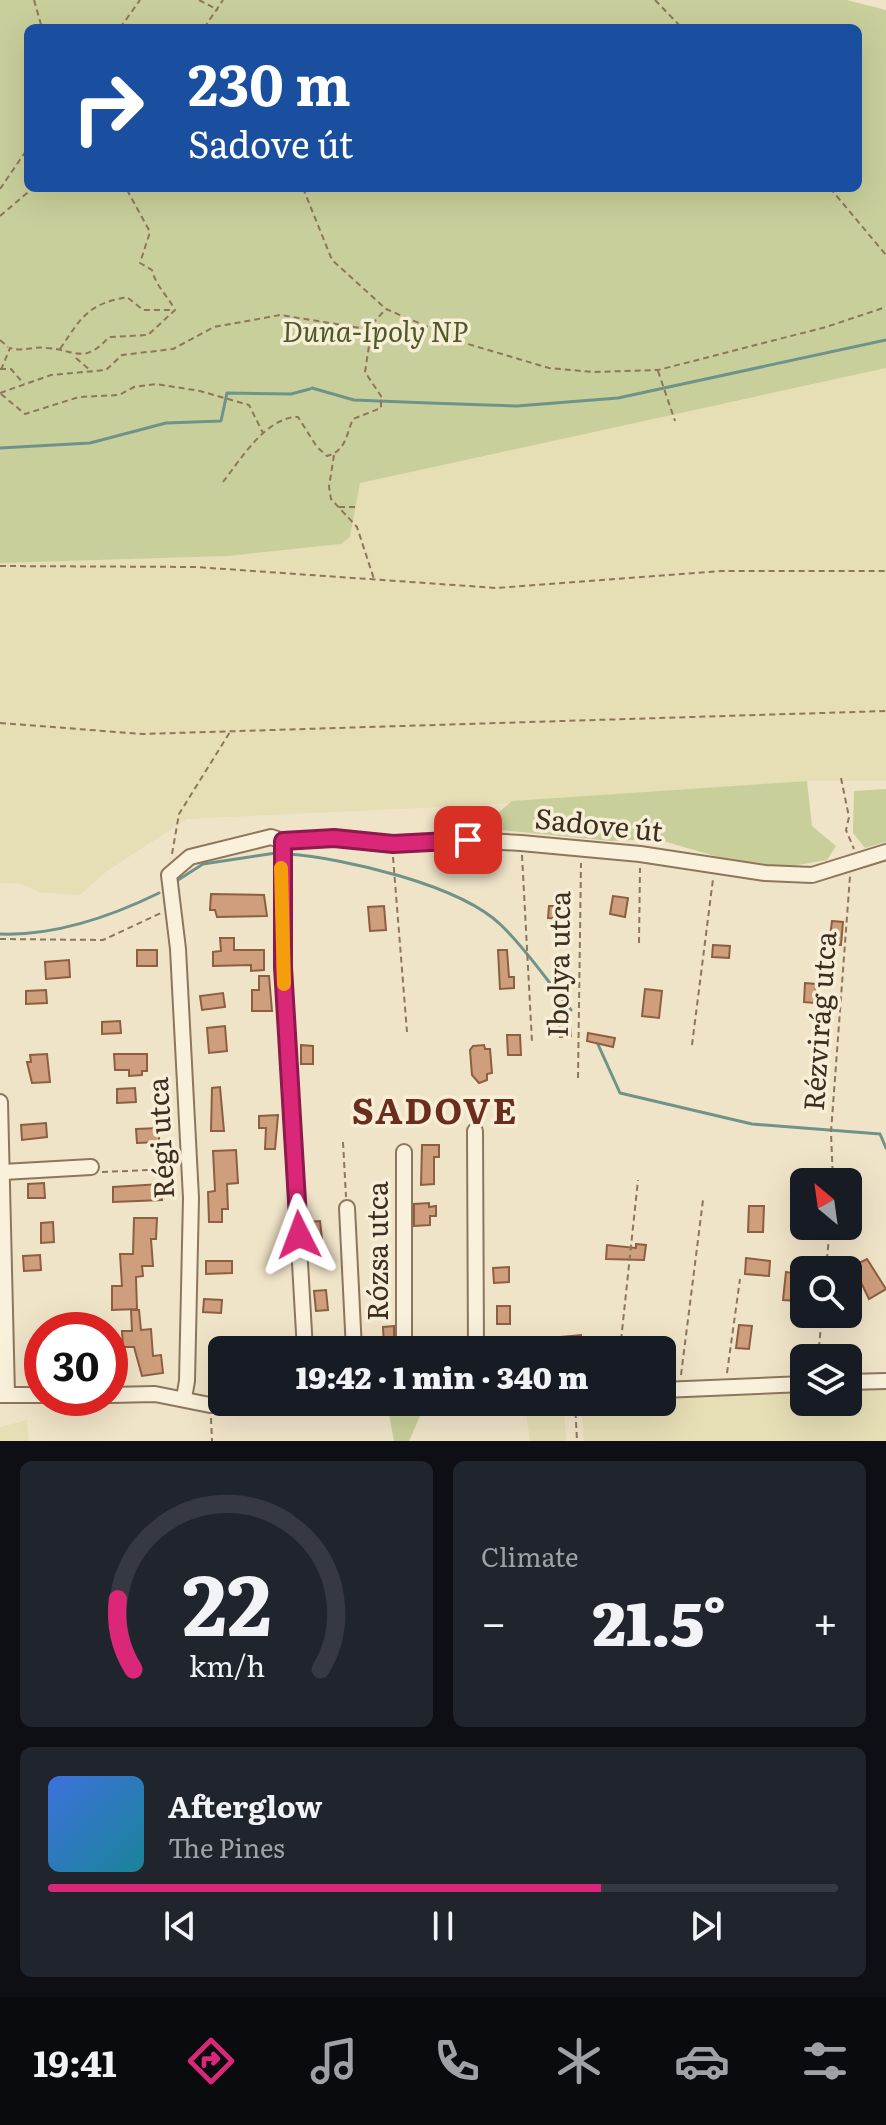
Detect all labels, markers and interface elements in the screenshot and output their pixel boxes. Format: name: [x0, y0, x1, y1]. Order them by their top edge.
text: 230 m: [188, 40, 351, 123]
icon: right: [56, 56, 160, 160]
text: Sadove út: [188, 116, 353, 169]
park label: Duna-Ipoly NP: [282, 309, 468, 351]
street label: Sadove út: [533, 795, 666, 851]
pin: [434, 806, 502, 874]
icon: arrive: [446, 818, 490, 862]
street label: Ibolya utca: [535, 890, 579, 1038]
street label: Rézvirág utca: [791, 930, 845, 1112]
street label: Régi utca: [135, 1076, 183, 1200]
district label: SADOVE: [352, 1082, 518, 1135]
north arrow: [790, 1168, 862, 1240]
map controls: [790, 1168, 862, 1416]
street label: Rózsa utca: [355, 1181, 397, 1321]
position arrow: [257, 1193, 341, 1277]
button: search: [790, 1256, 862, 1328]
speed limit sign: 30: [24, 1312, 128, 1416]
button: layers: [790, 1344, 862, 1416]
text: 19:42 · 1 min · 340 m: [296, 1354, 588, 1398]
text: Climate: [481, 1536, 579, 1575]
text: 22: [182, 1538, 271, 1662]
text: 21.5°: [593, 1575, 726, 1664]
text: −: [481, 1587, 507, 1653]
text: +: [812, 1587, 838, 1653]
text: km/h: [188, 1643, 265, 1686]
text: Afterglow: [168, 1783, 322, 1827]
text: The Pines: [168, 1827, 285, 1866]
icon: previous: [158, 1904, 202, 1948]
icon: pause: [421, 1904, 465, 1948]
icon: next: [684, 1904, 728, 1948]
icon: directions: [183, 2033, 239, 2089]
icon: music: [306, 2033, 362, 2089]
icon: phone: [429, 2033, 485, 2089]
icon: climate: [551, 2033, 607, 2089]
icon: car: [674, 2033, 730, 2089]
icon: filters: [797, 2033, 853, 2089]
text: 19:41: [33, 2035, 117, 2088]

